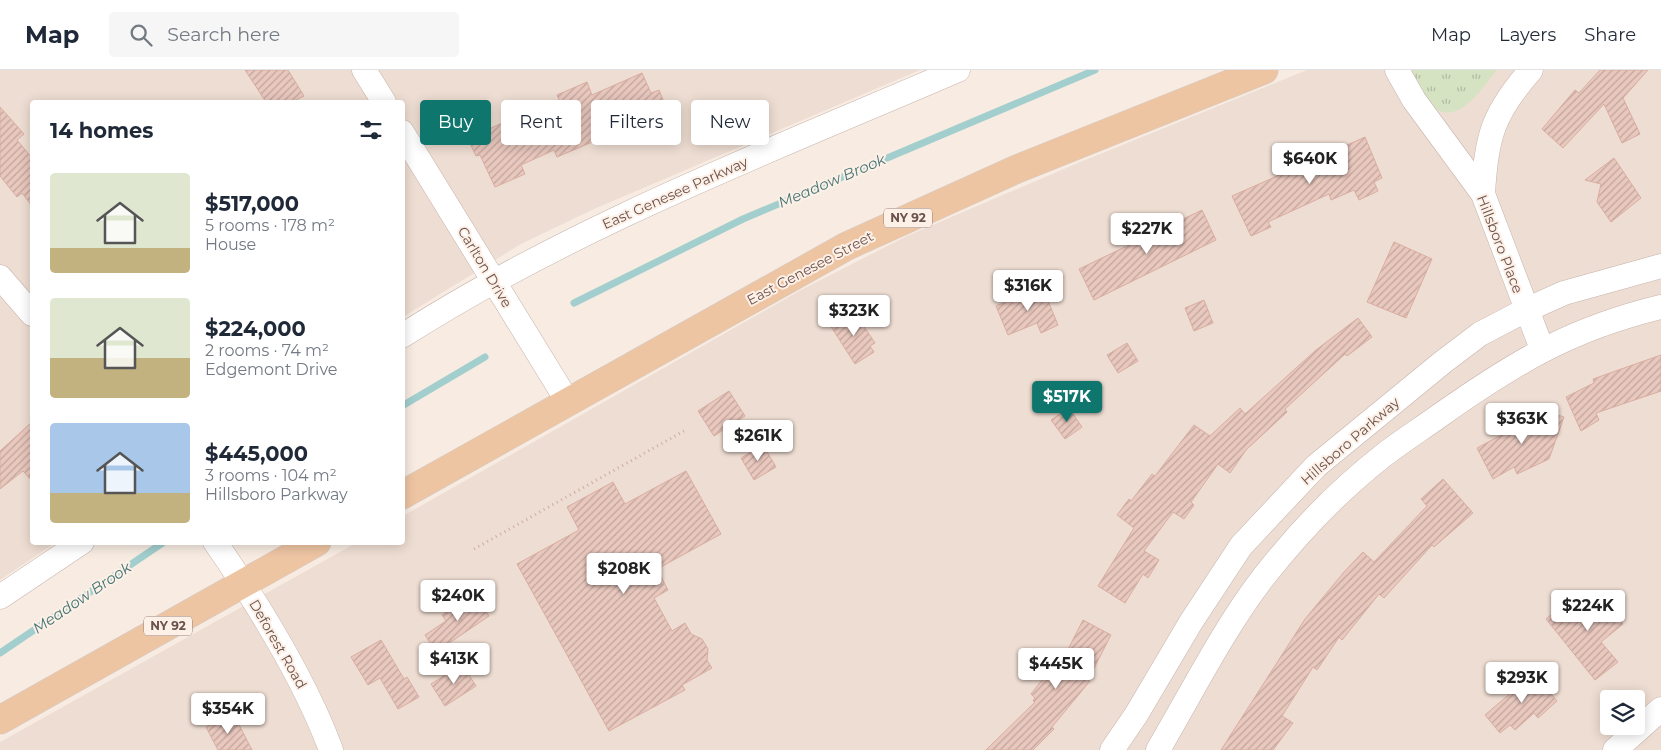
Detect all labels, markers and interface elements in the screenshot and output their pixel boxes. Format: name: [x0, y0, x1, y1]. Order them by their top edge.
search box: [109, 12, 459, 57]
text: Map: [25, 20, 79, 49]
icon: search: [127, 21, 155, 49]
text: Search here: [167, 23, 280, 46]
text: Map: [1431, 24, 1471, 46]
text: Layers: [1499, 24, 1556, 46]
text: Share: [1584, 24, 1636, 46]
chip: Buy: [420, 100, 491, 145]
chip: Rent: [501, 100, 581, 145]
chip: Filters: [591, 100, 681, 145]
chip: New: [691, 100, 769, 145]
icon: filters: [357, 116, 385, 144]
text: 14 homes: [50, 118, 154, 143]
pin: $640K: [1275, 142, 1345, 185]
water label: Meadow Brook: [775, 149, 889, 212]
text: $640K: [1283, 149, 1337, 168]
street label: East Genesee Parkway: [599, 153, 751, 233]
text: $517,000: [205, 191, 299, 216]
street label: Hillsboro Place: [1473, 192, 1527, 296]
icon: home: [90, 193, 150, 253]
road number: NY 92: [884, 208, 932, 228]
pin: $227K: [1112, 212, 1182, 255]
text: 5 rooms · 178 m²: [205, 216, 335, 235]
text: $227K: [1122, 219, 1172, 238]
street label: Carlton Drive: [454, 223, 516, 311]
street label: East Genesee Street: [744, 227, 877, 309]
text: House: [205, 235, 256, 254]
pin: $316K: [993, 270, 1063, 312]
text: $316K: [1004, 276, 1052, 295]
pin: $323K: [819, 294, 889, 337]
text: $323K: [829, 301, 879, 320]
text: $224,000: [205, 316, 306, 341]
icon: home: [90, 318, 150, 378]
text: 2 rooms · 74 m²: [205, 341, 329, 360]
text: Edgemont Drive: [205, 360, 337, 379]
pin: $517K: [1032, 380, 1102, 423]
text: $517K: [1043, 387, 1091, 406]
street label: Hillsboro Parkway: [1297, 393, 1403, 489]
pin: $363K: [1487, 402, 1557, 445]
text: $363K: [1496, 409, 1548, 428]
pin: $261K: [723, 420, 793, 462]
text: $261K: [734, 426, 782, 445]
text: $445,000: [205, 441, 308, 466]
icon: home: [90, 443, 150, 503]
text: 3 rooms · 104 m²: [205, 466, 337, 485]
text: Hillsboro Parkway: [205, 485, 348, 504]
pin: $208K: [589, 552, 659, 595]
water label: Meadow Brook: [29, 557, 136, 638]
text: $208K: [598, 559, 650, 578]
pin: $240K: [423, 580, 493, 622]
text: $240K: [431, 586, 485, 605]
pin: $224K: [1553, 590, 1623, 632]
street label: Deforest Road: [245, 596, 311, 692]
text: $224K: [1562, 596, 1614, 615]
road number: NY 92: [144, 616, 192, 636]
pin: $413K: [419, 642, 489, 685]
pin: $445K: [1021, 648, 1091, 690]
text: $413K: [430, 649, 478, 668]
text: $445K: [1029, 654, 1083, 673]
pin: $293K: [1487, 662, 1557, 704]
text: $293K: [1497, 668, 1548, 687]
map controls: [1600, 690, 1645, 735]
button: layers: [1600, 690, 1645, 735]
pin: $354K: [193, 692, 263, 735]
text: $354K: [202, 699, 254, 718]

